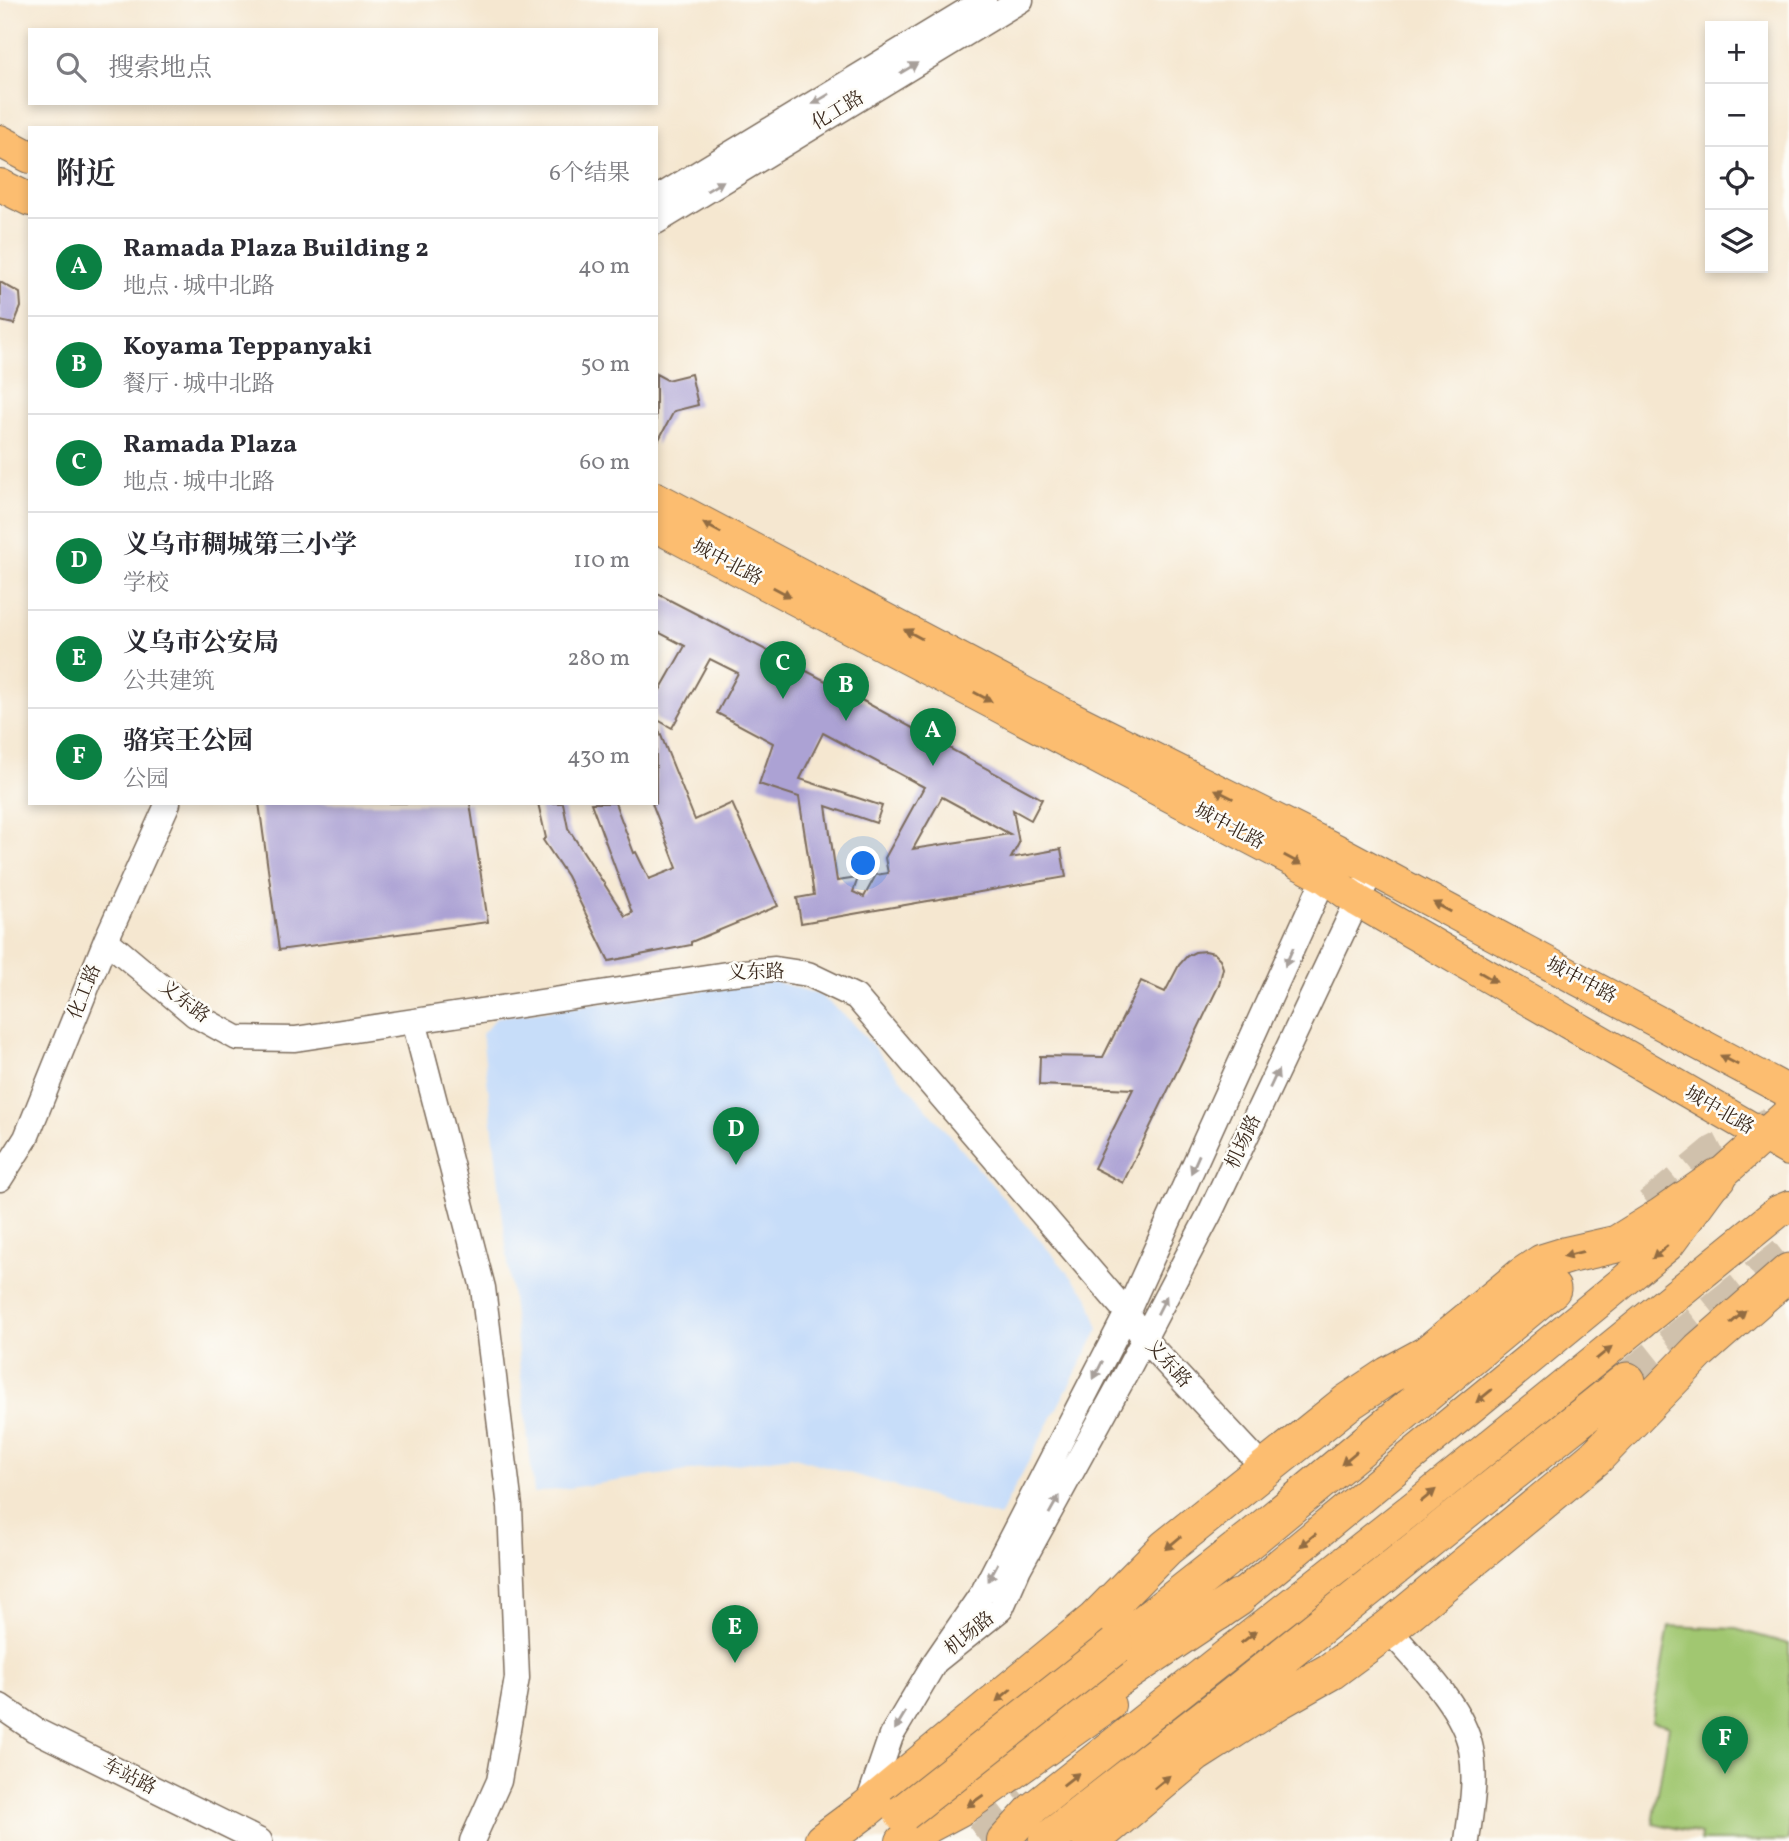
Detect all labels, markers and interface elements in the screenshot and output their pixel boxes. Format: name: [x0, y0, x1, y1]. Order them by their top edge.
map controls: [1705, 21, 1768, 273]
button: +: [1705, 21, 1768, 84]
search box: [28, 28, 658, 105]
icon: search: [52, 48, 90, 86]
text: 搜索地点: [108, 51, 212, 87]
one-way arrow: [899, 62, 918, 74]
button: −: [1705, 84, 1768, 147]
street label: 化工路: [807, 85, 869, 137]
one-way arrow: [811, 92, 831, 105]
button: locate: [1705, 147, 1768, 210]
text: 附近: [56, 154, 116, 196]
text: 6个结果: [549, 158, 630, 190]
one-way arrow: [705, 180, 724, 193]
button: layers: [1705, 210, 1768, 273]
text: Ramada Plaza Building 2: [123, 231, 429, 267]
text: A: [71, 251, 87, 283]
text: 40 m: [578, 251, 630, 283]
text: 地点 · 城中北路: [123, 271, 275, 303]
text: Koyama Teppanyaki: [123, 329, 372, 365]
text: B: [71, 349, 87, 381]
text: 50 m: [581, 349, 630, 381]
text: 餐厅 · 城中北路: [123, 369, 275, 401]
text: Ramada Plaza: [123, 427, 297, 463]
text: C: [72, 447, 86, 479]
text: 60 m: [580, 447, 630, 479]
text: 地点 · 城中北路: [123, 467, 275, 499]
one-way arrow: [702, 522, 722, 533]
text: 义乌市稠城第三小学: [123, 528, 357, 564]
street label: 城中北路: [687, 534, 767, 592]
text: D: [71, 545, 87, 577]
text: 110 m: [573, 545, 630, 577]
text: 学校: [123, 568, 169, 600]
one-way arrow: [772, 586, 792, 597]
text: 义乌市公安局: [123, 626, 279, 662]
one-way arrow: [903, 628, 923, 640]
pin: C: [760, 641, 806, 699]
text: E: [72, 643, 86, 675]
text: 280 m: [567, 643, 630, 675]
pin: B: [823, 663, 869, 721]
text: 公共建筑: [123, 666, 215, 698]
one-way arrow: [973, 692, 993, 703]
pin: A: [910, 708, 956, 766]
text: 骆宾王公园: [123, 724, 253, 760]
text: F: [72, 741, 86, 773]
text: 430 m: [567, 741, 630, 773]
text: 公园: [123, 764, 169, 796]
one-way arrow: [1214, 788, 1234, 799]
street label: 城中北路: [1189, 798, 1269, 856]
your location: [846, 846, 880, 880]
one-way arrow: [1283, 855, 1303, 866]
one-way arrow: [1431, 901, 1451, 913]
one-way arrow: [1283, 947, 1295, 967]
street label: 城中中路: [1541, 952, 1621, 1010]
street label: 义东路: [727, 959, 785, 987]
street label: 化工路: [62, 961, 108, 1023]
one-way arrow: [1479, 970, 1498, 983]
street label: 义东路: [153, 974, 215, 1030]
one-way arrow: [1719, 1054, 1739, 1066]
one-way arrow: [1268, 1069, 1279, 1089]
street label: 城中北路: [1680, 1081, 1758, 1141]
pin: D: [713, 1107, 759, 1165]
street label: 机场路: [1220, 1111, 1268, 1173]
one-way arrow: [1189, 1154, 1201, 1174]
one-way arrow: [1651, 1244, 1669, 1260]
one-way arrow: [1562, 1249, 1584, 1260]
one-way arrow: [1157, 1295, 1168, 1315]
one-way arrow: [1729, 1310, 1746, 1325]
street label: 义东路: [1139, 1334, 1197, 1394]
one-way arrow: [1596, 1346, 1613, 1361]
one-way arrow: [1092, 1360, 1103, 1380]
one-way arrow: [1476, 1388, 1493, 1403]
one-way arrow: [1340, 1450, 1357, 1465]
one-way arrow: [1418, 1489, 1436, 1504]
one-way arrow: [1048, 1495, 1060, 1515]
one-way arrow: [1300, 1532, 1317, 1547]
one-way arrow: [1164, 1535, 1181, 1550]
one-way arrow: [988, 1562, 999, 1582]
pin: E: [712, 1605, 758, 1663]
street label: 机场路: [940, 1606, 1000, 1662]
one-way arrow: [1240, 1630, 1258, 1645]
one-way arrow: [996, 1688, 1014, 1703]
one-way arrow: [894, 1711, 906, 1730]
pin: F: [1702, 1716, 1748, 1774]
street label: 车站路: [98, 1752, 160, 1802]
one-way arrow: [1061, 1771, 1079, 1786]
one-way arrow: [1153, 1774, 1171, 1789]
one-way arrow: [966, 1793, 984, 1807]

